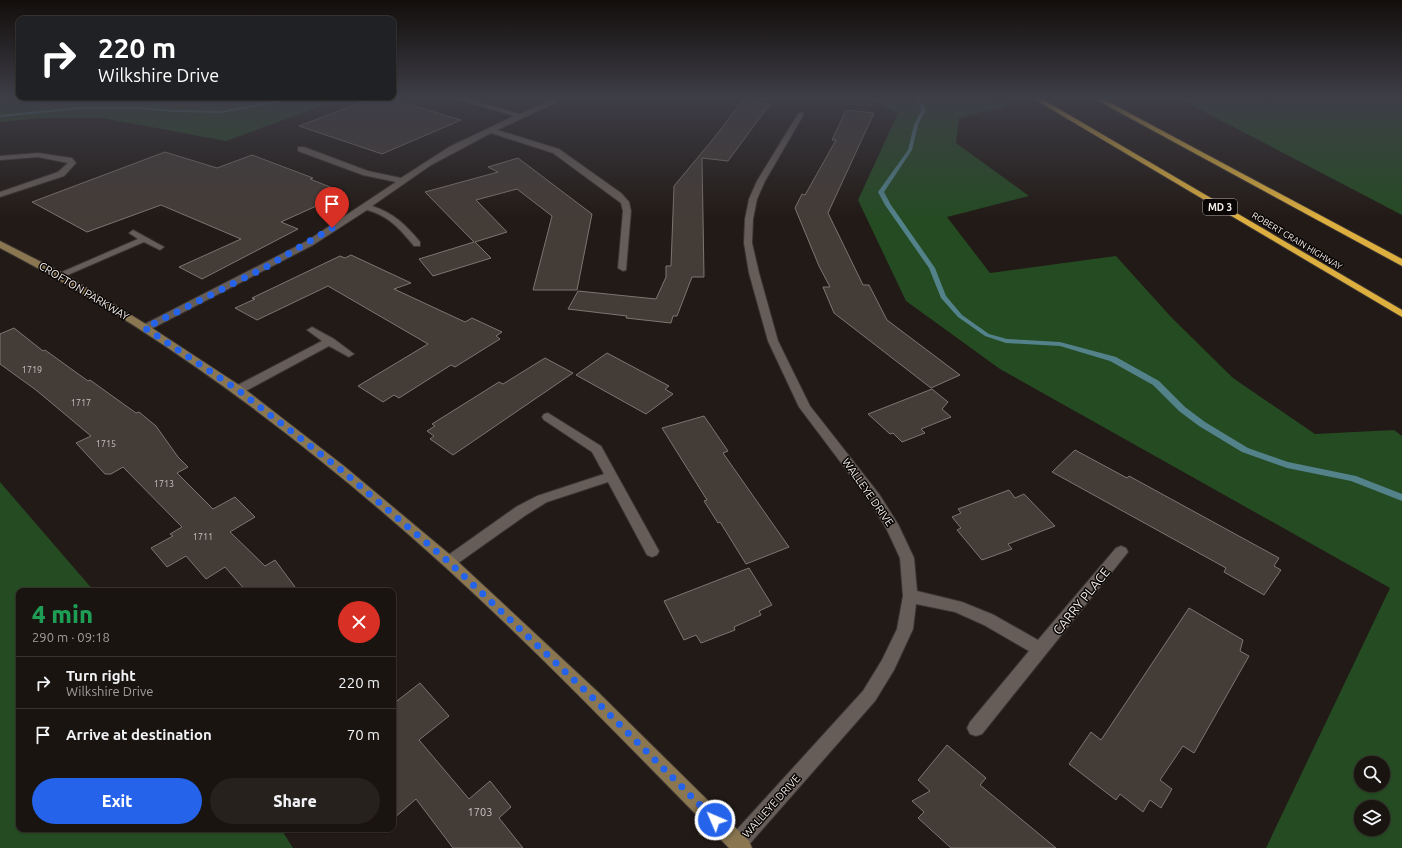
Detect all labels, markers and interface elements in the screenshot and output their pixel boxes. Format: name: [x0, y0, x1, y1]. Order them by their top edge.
icon: right: [32, 32, 84, 84]
text: 220 m: [98, 32, 176, 63]
text: Wilkshire Drive: [98, 65, 219, 85]
pin: [315, 187, 349, 228]
icon: arrive: [321, 193, 343, 215]
road number: MD 3: [1203, 199, 1237, 215]
street label: ROBERT CRAIN HIGHWAY: [1250, 210, 1345, 272]
street label: CROFTON PARKWAY: [37, 259, 132, 323]
house number: 1719: [22, 365, 42, 375]
house number: 1717: [71, 398, 91, 408]
house number: 1715: [96, 439, 116, 449]
street label: WALLEYE DRIVE: [840, 456, 896, 528]
house number: 1713: [154, 479, 174, 489]
house number: 1711: [193, 532, 213, 542]
street label: CARRY PLACE: [1050, 565, 1112, 637]
text: 4 min: [32, 601, 93, 628]
button: close: [338, 601, 380, 643]
text: 290 m · 09:18: [32, 630, 110, 644]
text: Turn right: [66, 667, 136, 684]
icon: right: [32, 672, 54, 694]
text: 220 m: [338, 674, 380, 691]
text: Wilkshire Drive: [66, 684, 153, 698]
icon: arrive: [32, 724, 54, 746]
text: Arrive at destination: [66, 726, 212, 743]
text: 70 m: [347, 726, 380, 743]
map controls: [1354, 756, 1390, 836]
button: search: [1354, 756, 1390, 792]
street label: WALLEYE DRIVE: [740, 772, 802, 840]
button: Exit: [32, 778, 202, 824]
button: Share: [210, 778, 380, 824]
position arrow: [694, 799, 736, 841]
button: layers: [1354, 800, 1390, 836]
house number: 1703: [468, 806, 492, 818]

